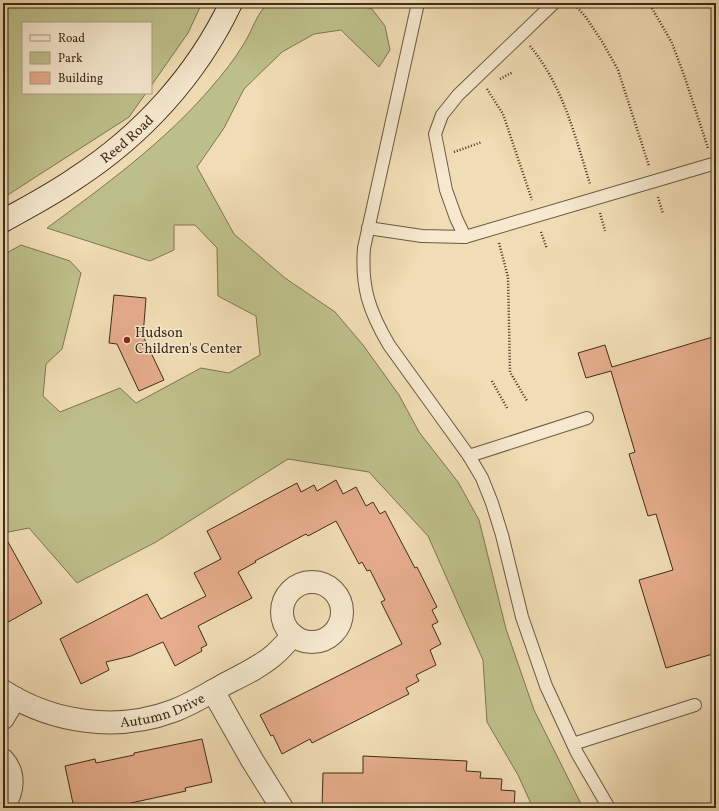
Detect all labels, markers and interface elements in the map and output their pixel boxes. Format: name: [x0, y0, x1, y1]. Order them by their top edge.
legend: [22, 22, 152, 94]
text: Road: [58, 31, 85, 47]
text: Park: [58, 51, 83, 67]
text: Building: [58, 71, 103, 87]
street label: Reed Road: [97, 111, 159, 168]
place label: Hudson Children's Center: [135, 324, 242, 359]
marker: Hudson Children's Center: [122, 335, 132, 345]
street label: Autumn Drive: [119, 689, 209, 733]

